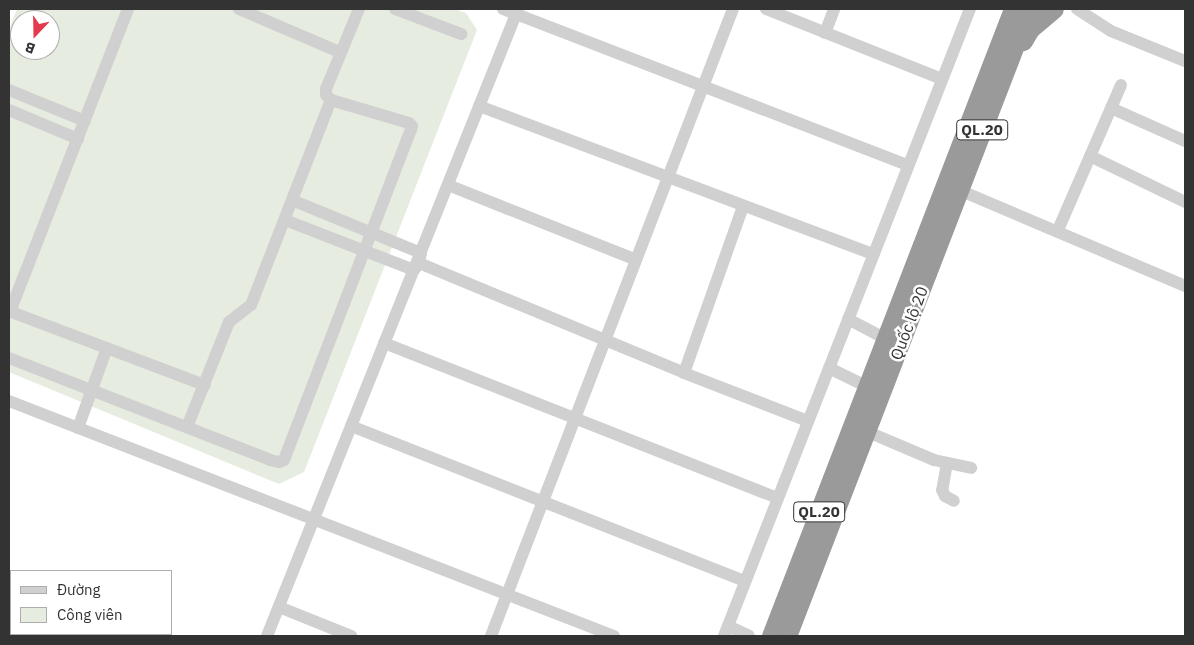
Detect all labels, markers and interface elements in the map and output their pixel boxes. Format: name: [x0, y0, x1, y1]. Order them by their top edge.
north arrow: [10, 10, 60, 60]
text: B: [22, 38, 38, 58]
road number: QL.20: [956, 118, 1008, 142]
street label: Quốc lộ 20: [886, 283, 932, 363]
road number: QL.20: [793, 500, 845, 524]
legend: [10, 570, 172, 635]
text: Đường: [57, 580, 100, 599]
text: Công viên: [57, 605, 123, 624]

